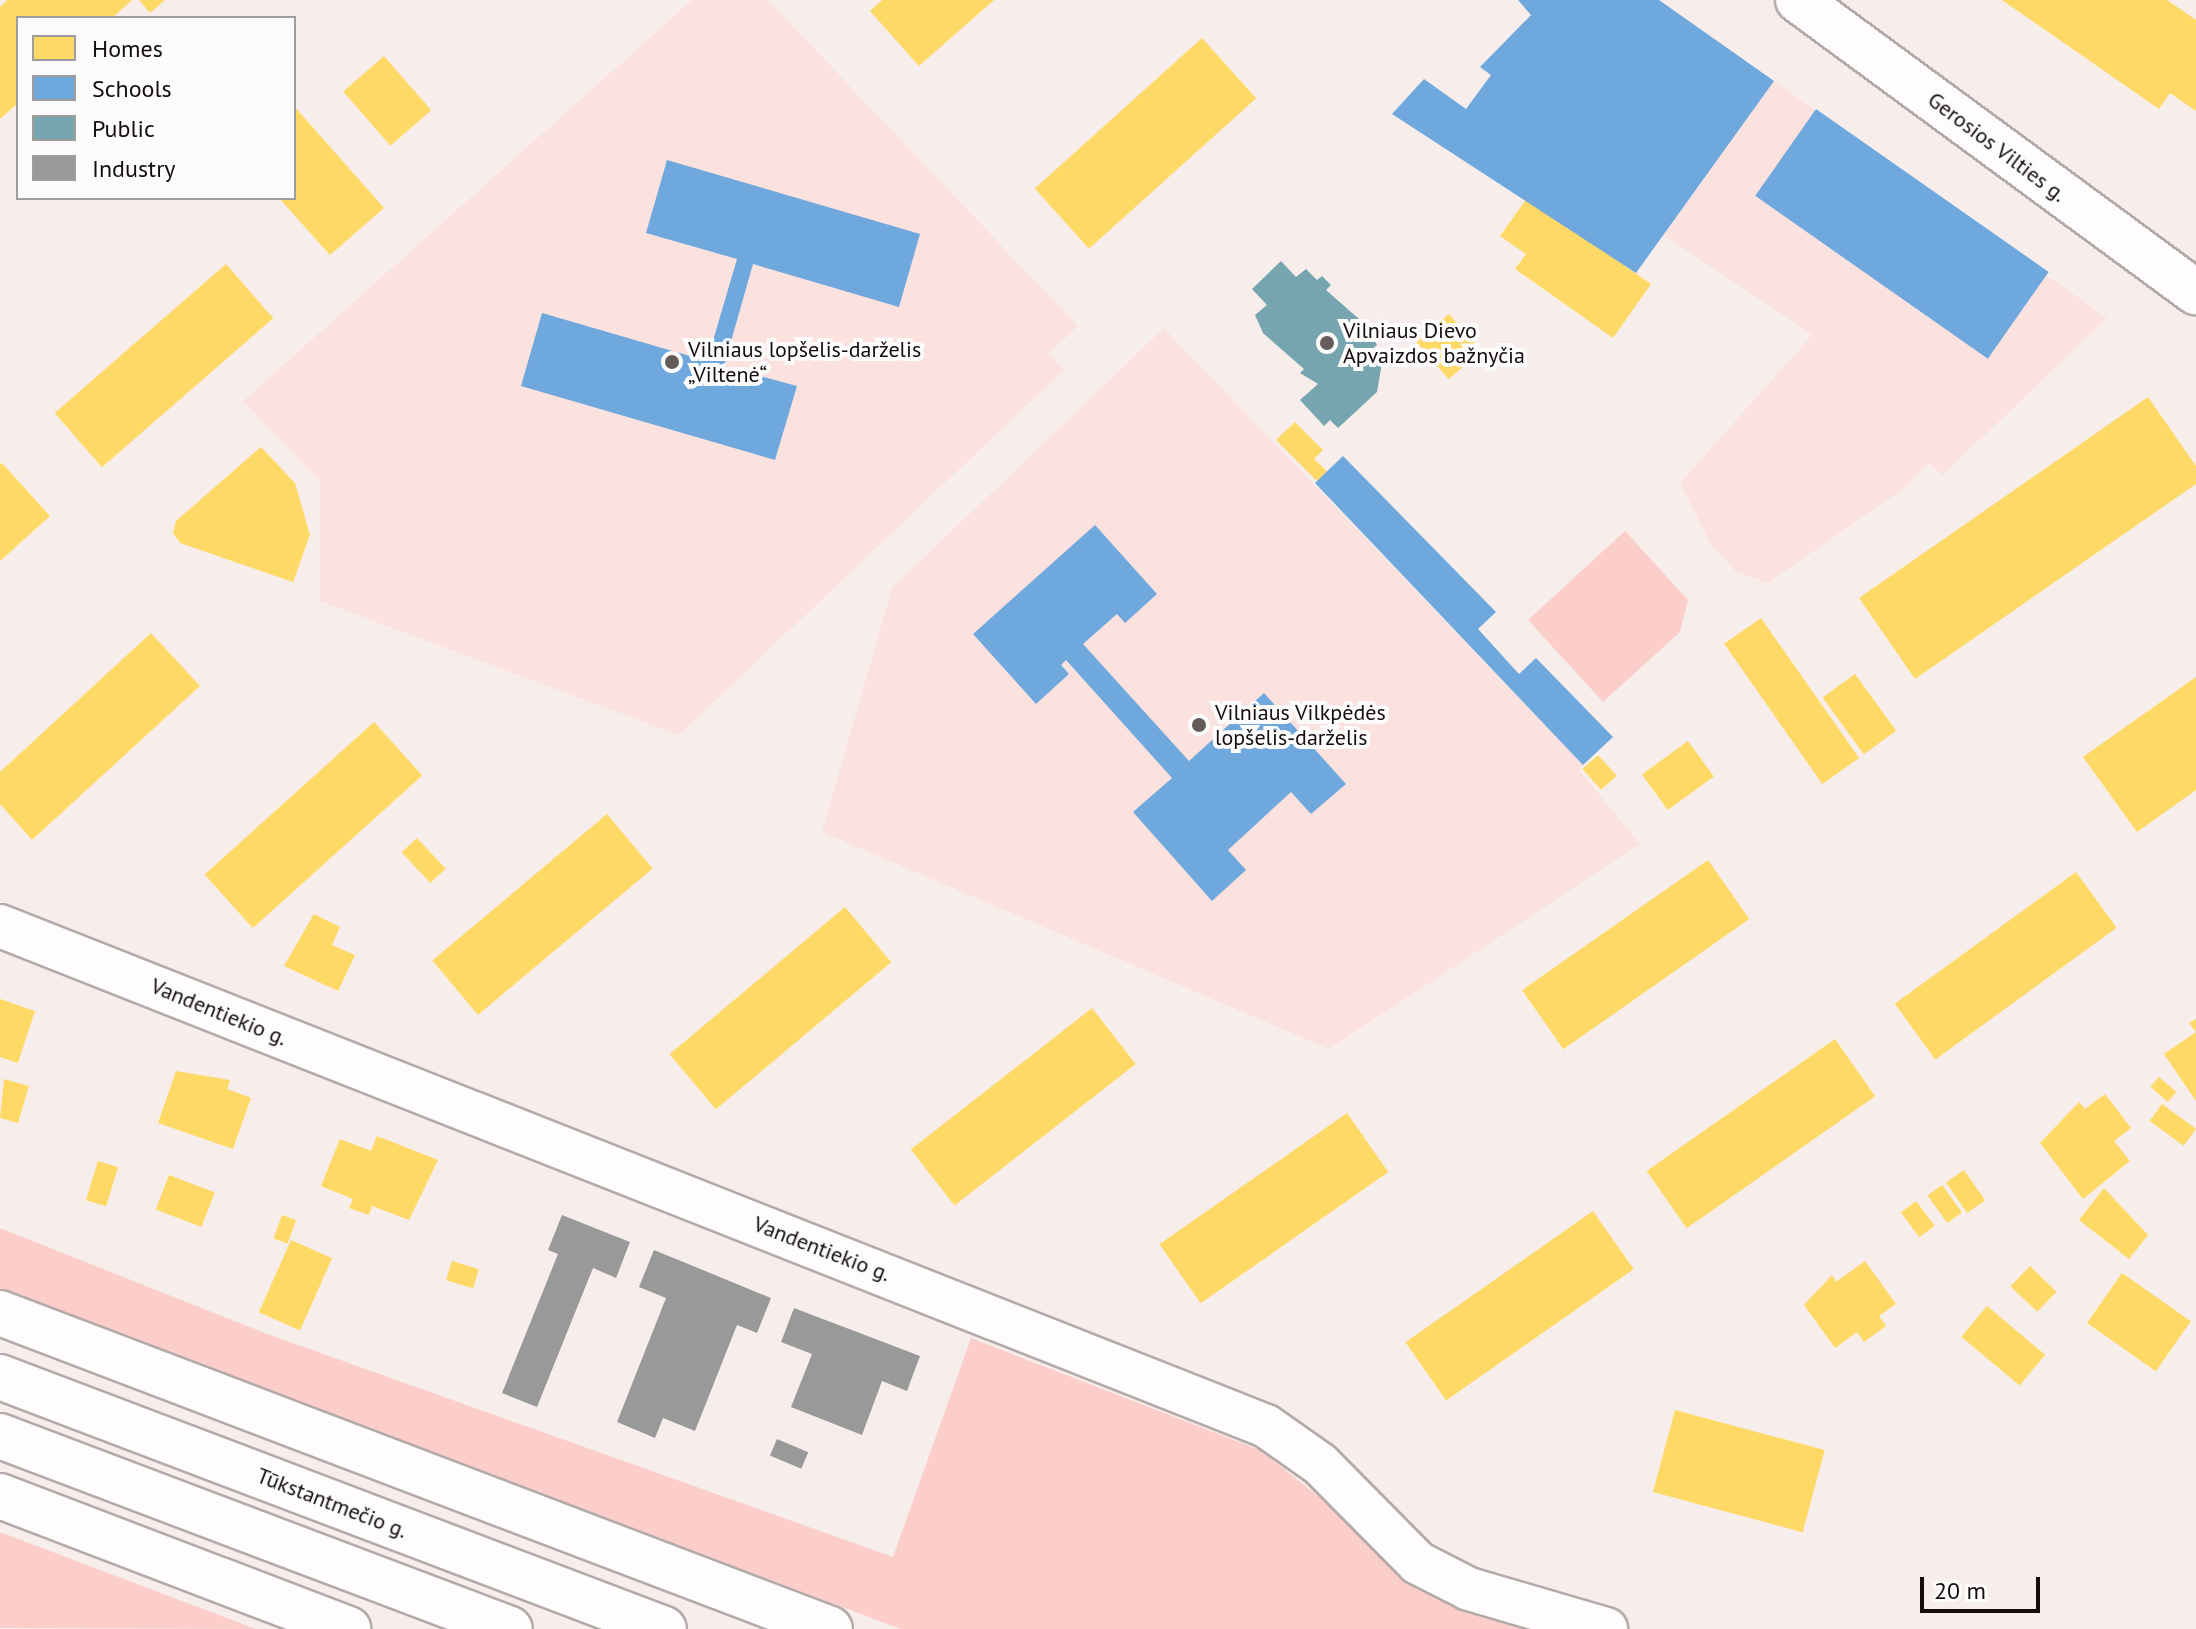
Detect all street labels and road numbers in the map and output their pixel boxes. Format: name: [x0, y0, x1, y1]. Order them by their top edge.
street label: Gerosios Vilties g.: [1922, 86, 2072, 208]
street label: Vandentiekio g.: [147, 973, 291, 1051]
street label: Vandentiekio g.: [750, 1211, 894, 1287]
street label: Tūkstantmečio g.: [253, 1462, 411, 1544]

